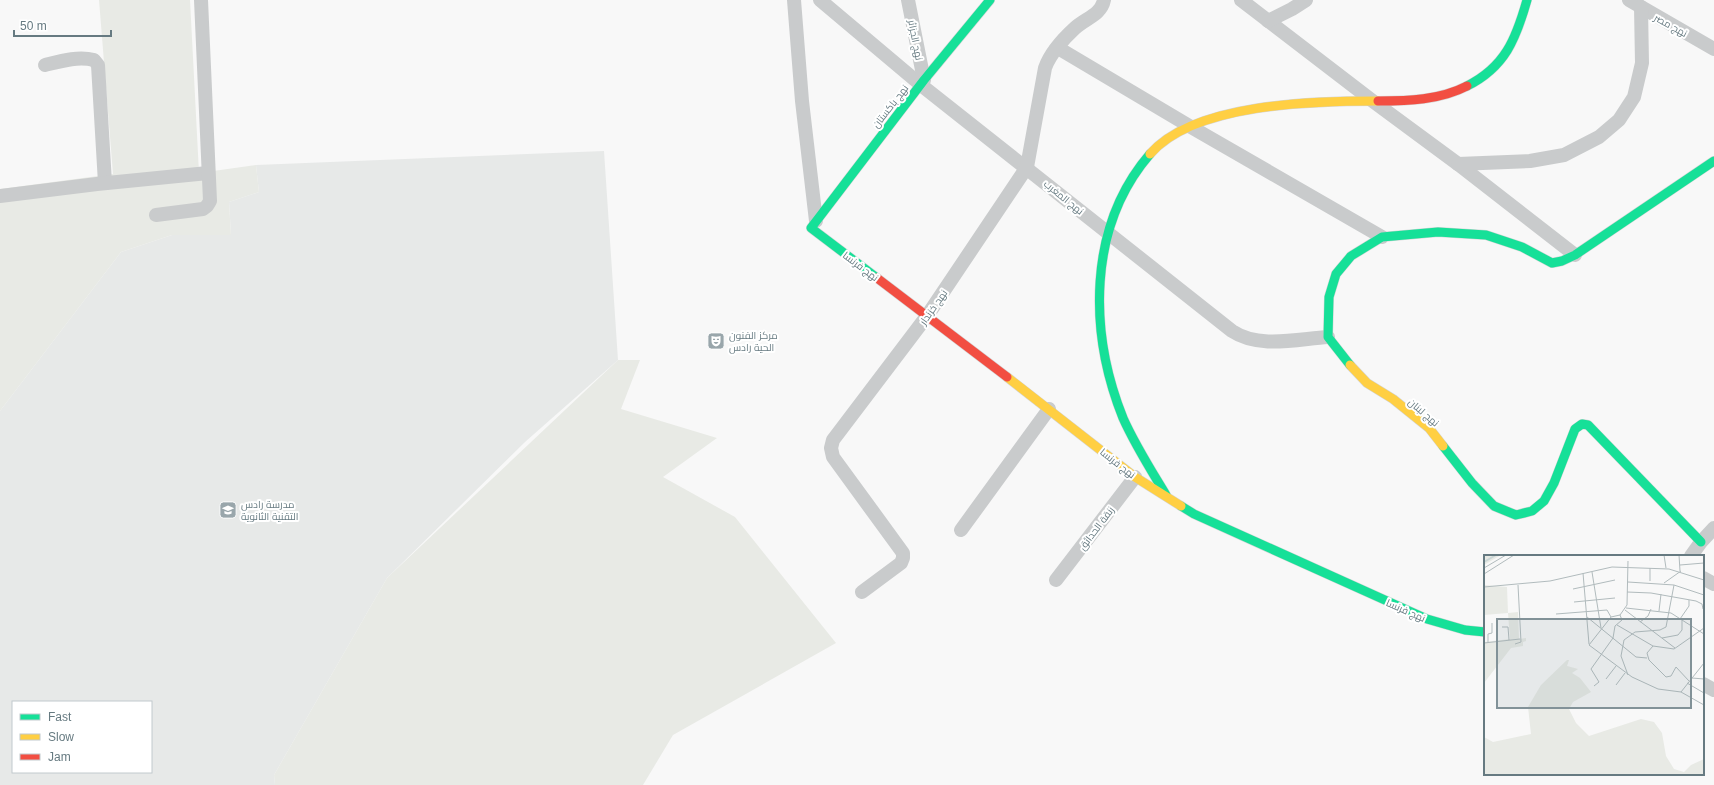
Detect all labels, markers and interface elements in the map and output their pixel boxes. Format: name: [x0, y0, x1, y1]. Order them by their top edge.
street label: نهج مصر: [1651, 11, 1689, 40]
scale bar: [14, 12, 111, 38]
street label: نهج الجزائر: [905, 18, 925, 62]
text: 50 m: [20, 19, 47, 33]
street label: نهج باكستان: [870, 83, 911, 131]
street label: نهج المغرب: [1041, 178, 1086, 217]
street label: نهج فرنسا: [840, 249, 881, 284]
street label: نهج خزندار: [917, 288, 950, 328]
place label: مركز الفنون الحية رادس: [729, 330, 778, 354]
theatre icon: مركز الفنون الحية رادس: [706, 331, 726, 351]
street label: نهج لبنان: [1406, 396, 1441, 429]
street label: نهج فرنسا: [1097, 446, 1137, 481]
place label: مدرسة رادس التقنية الثانوية: [241, 499, 298, 522]
school or university icon: مدرسة رادس التقنية الثانوية: [218, 500, 238, 520]
street label: زنقة الحدائق: [1077, 504, 1117, 553]
inset map: [1484, 555, 1704, 775]
street label: نهج فرنسا: [1384, 597, 1427, 625]
legend: [12, 701, 152, 773]
text: Fast: [48, 710, 72, 724]
text: Slow: [48, 730, 74, 744]
text: Jam: [48, 750, 71, 764]

